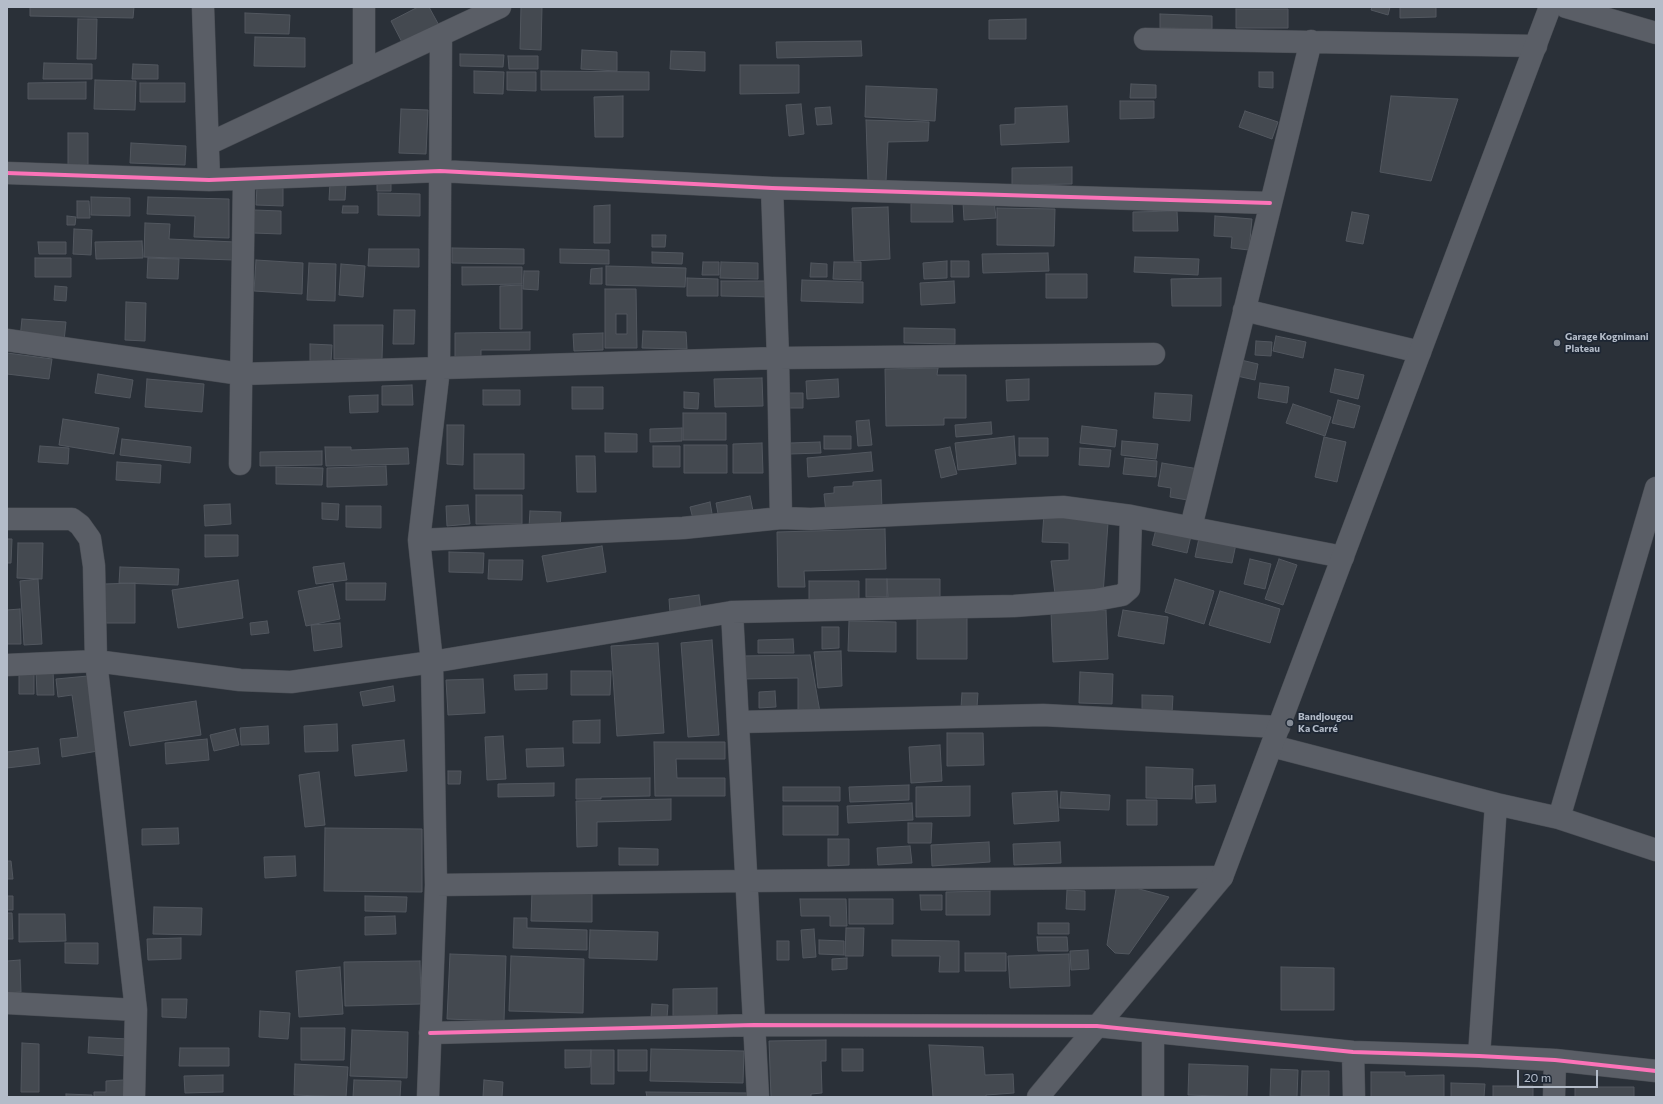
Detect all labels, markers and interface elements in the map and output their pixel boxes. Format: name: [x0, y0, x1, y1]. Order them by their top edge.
place label: Garage Kognimani Plateau: [1565, 331, 1649, 354]
marker: Garage Kognimani Plateau: [1552, 338, 1562, 348]
place label: Bandjougou Ka Carré: [1298, 711, 1353, 734]
marker: Bandjougou Ka Carré: [1285, 718, 1295, 728]
scale bar: [1519, 1062, 1600, 1088]
text: 20 m: [1524, 1070, 1551, 1084]

